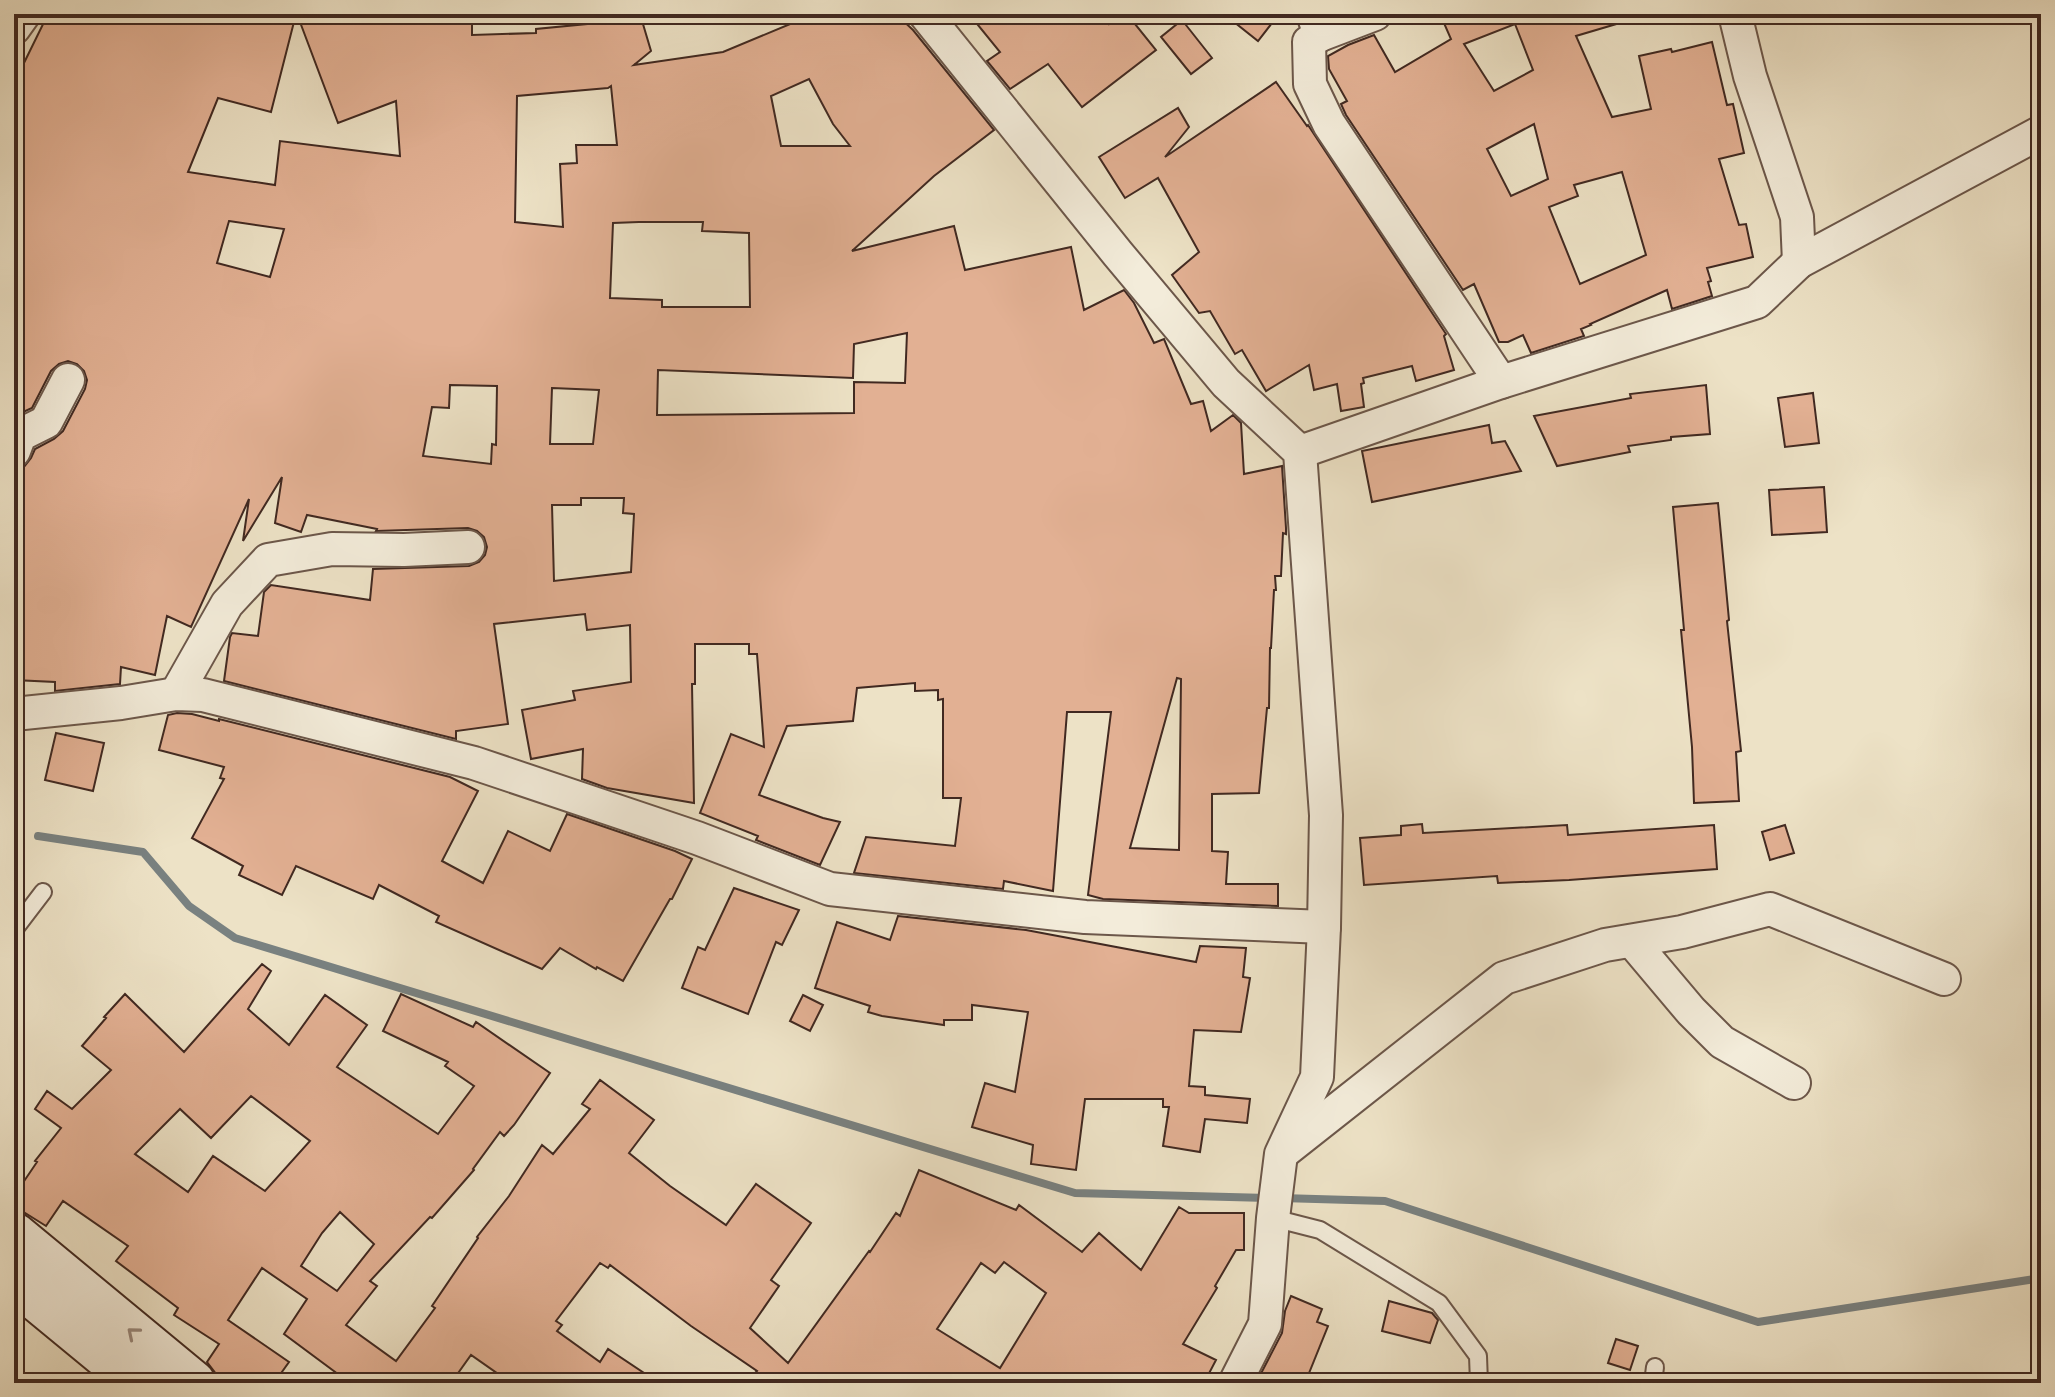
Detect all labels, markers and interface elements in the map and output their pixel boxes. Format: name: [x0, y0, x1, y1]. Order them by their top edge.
one-way arrow: [128, 1328, 142, 1343]

